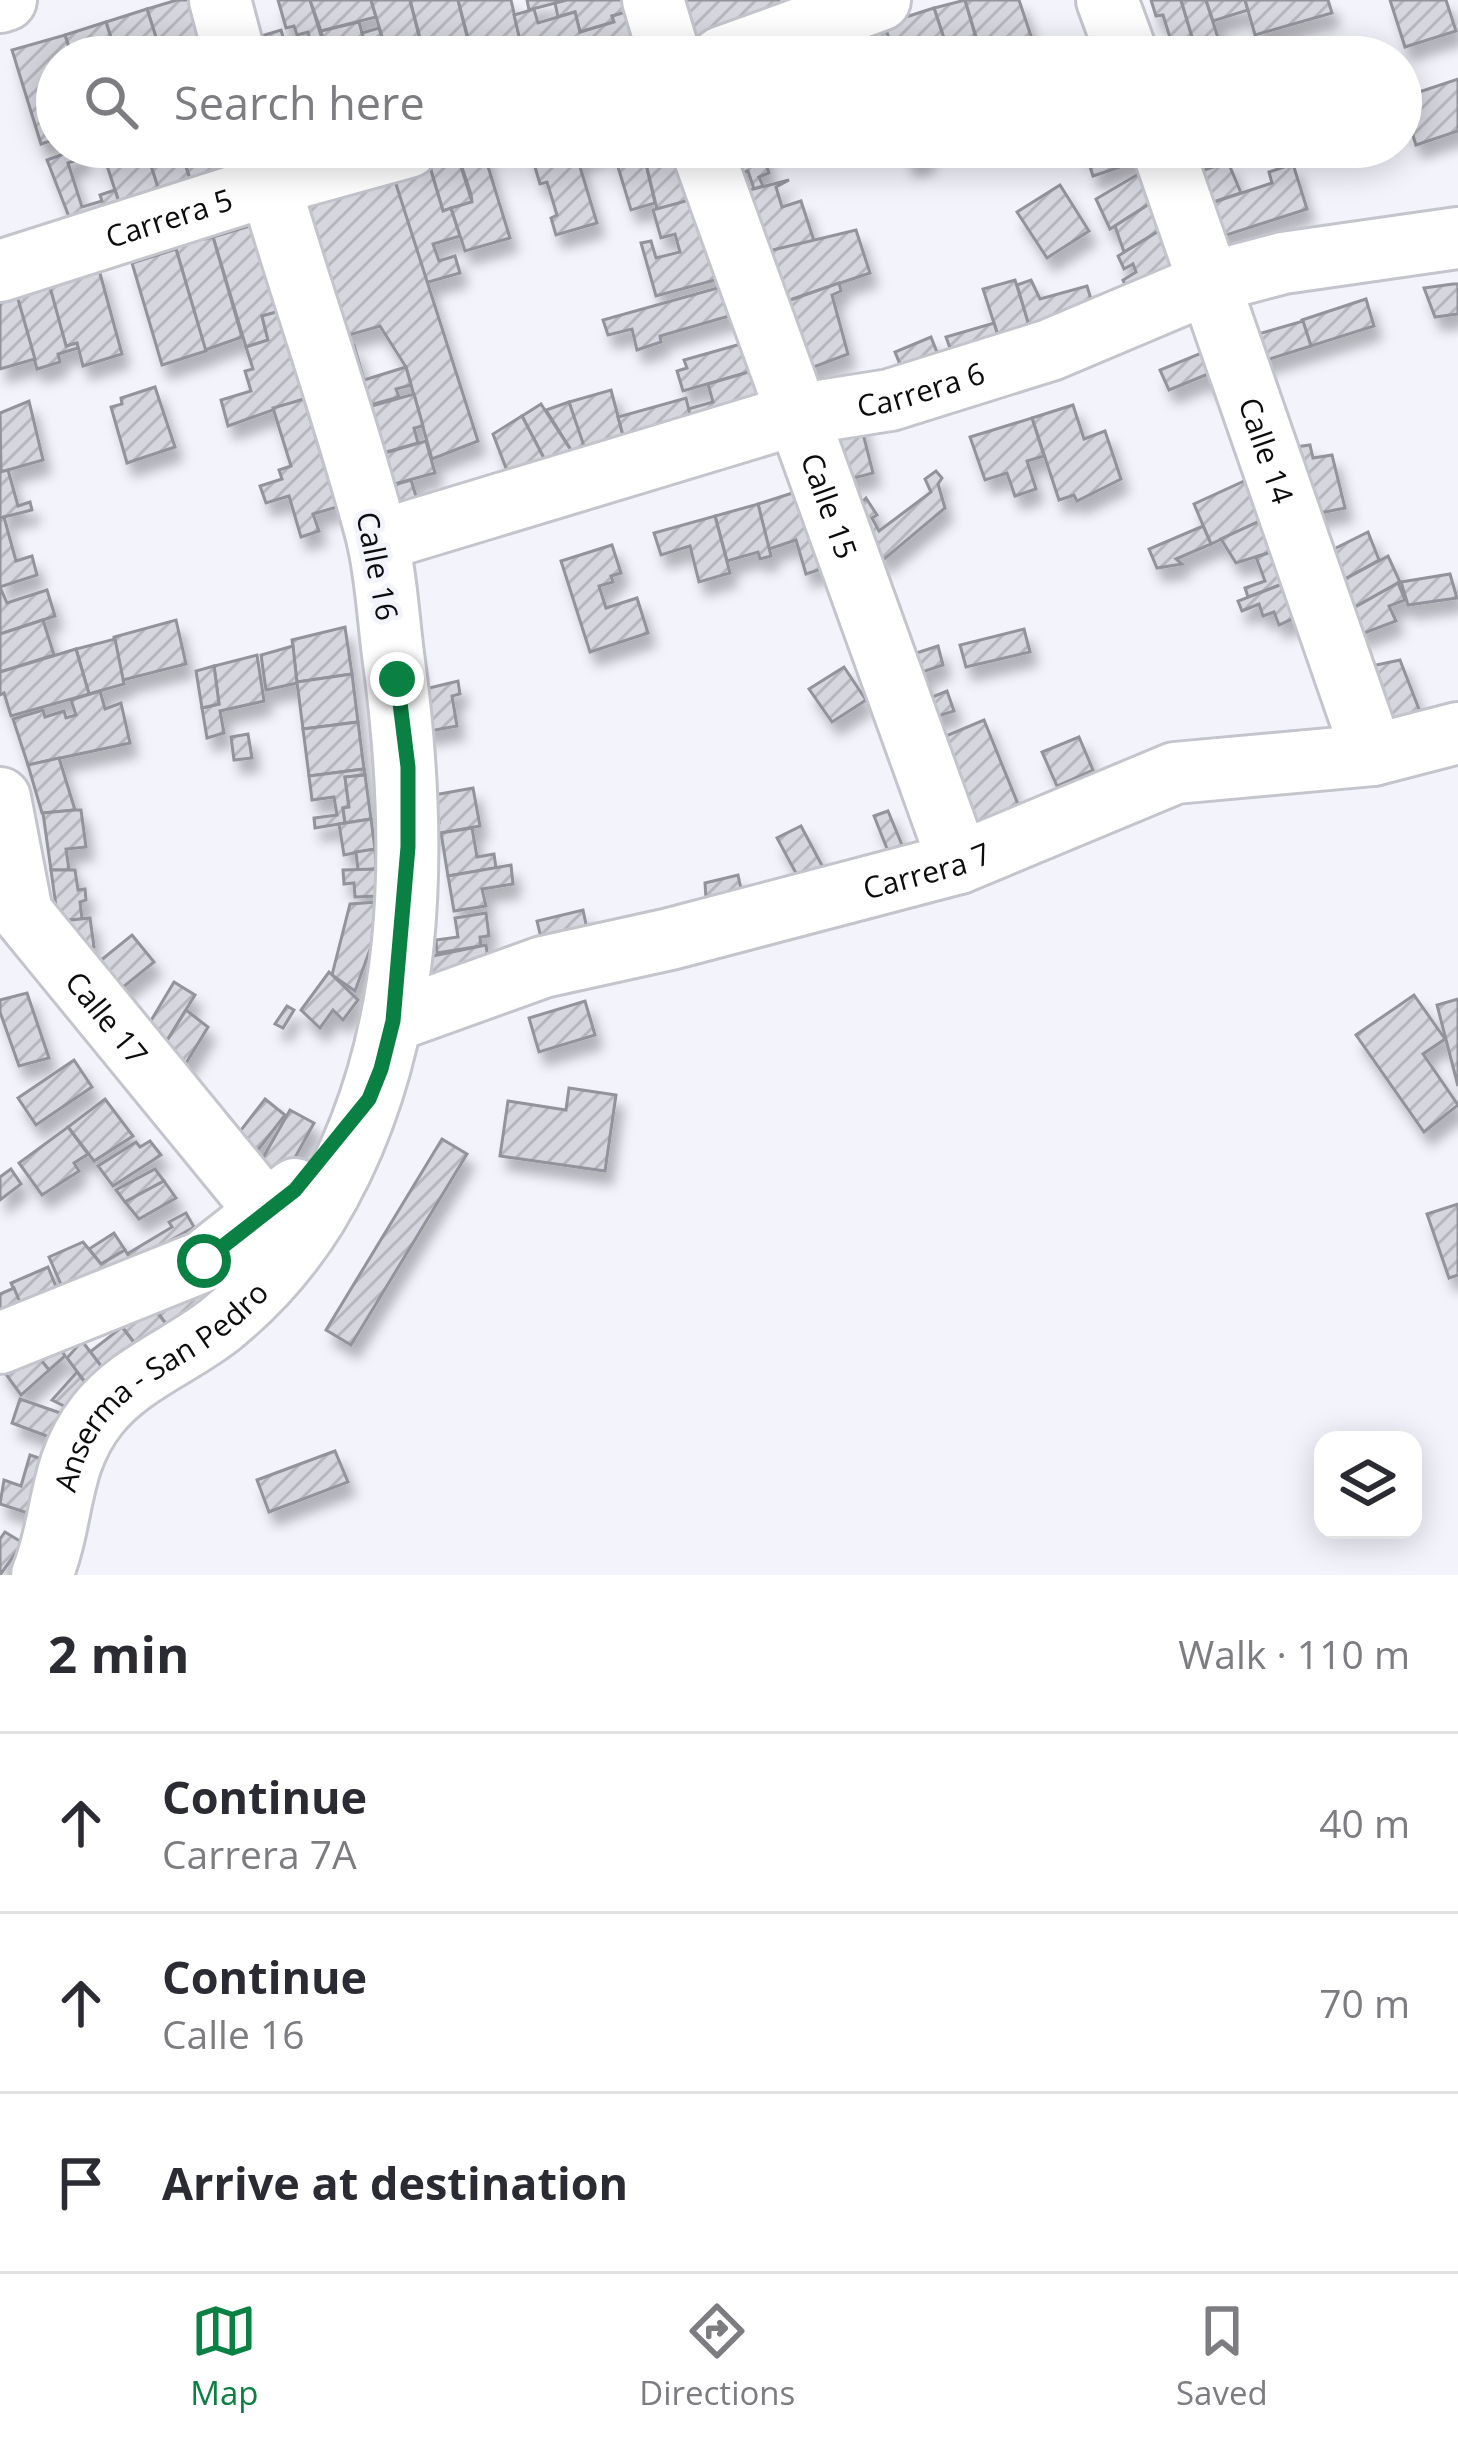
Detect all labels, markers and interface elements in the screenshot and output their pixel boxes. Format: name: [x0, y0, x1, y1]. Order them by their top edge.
search box: [36, 36, 1422, 168]
icon: search: [78, 69, 144, 135]
text: Search here: [174, 72, 425, 133]
street label: Carrera 5: [100, 178, 237, 257]
street label: Carrera 6: [854, 351, 989, 425]
street label: Calle 14: [1230, 392, 1305, 509]
street label: Calle 15: [792, 447, 868, 564]
street label: Calle 16: [347, 508, 409, 624]
route end: [370, 652, 424, 706]
street label: Carrera 7: [858, 832, 997, 908]
street label: Calle 17: [57, 962, 158, 1073]
route start: [177, 1234, 231, 1288]
street label: Anserma - San Pedro: [44, 1272, 276, 1496]
map controls: [1314, 1431, 1422, 1539]
button: layers: [1314, 1431, 1422, 1539]
text: 2 min: [48, 1618, 190, 1688]
text: Walk · 110 m: [1178, 1627, 1410, 1680]
text: Continue: [162, 1766, 367, 1827]
icon: ahead: [48, 1790, 114, 1856]
text: 40 m: [1319, 1796, 1410, 1849]
text: Carrera 7A: [162, 1827, 357, 1880]
text: Continue: [162, 1946, 367, 2007]
icon: ahead: [48, 1970, 114, 2036]
text: 70 m: [1319, 1976, 1410, 2029]
text: Calle 16: [162, 2007, 305, 2060]
icon: arrive: [48, 2150, 114, 2216]
text: Arrive at destination: [162, 2152, 628, 2213]
tab: Map: [190, 2298, 259, 2415]
tab: Directions: [639, 2298, 795, 2415]
tab: Saved: [1176, 2298, 1268, 2415]

